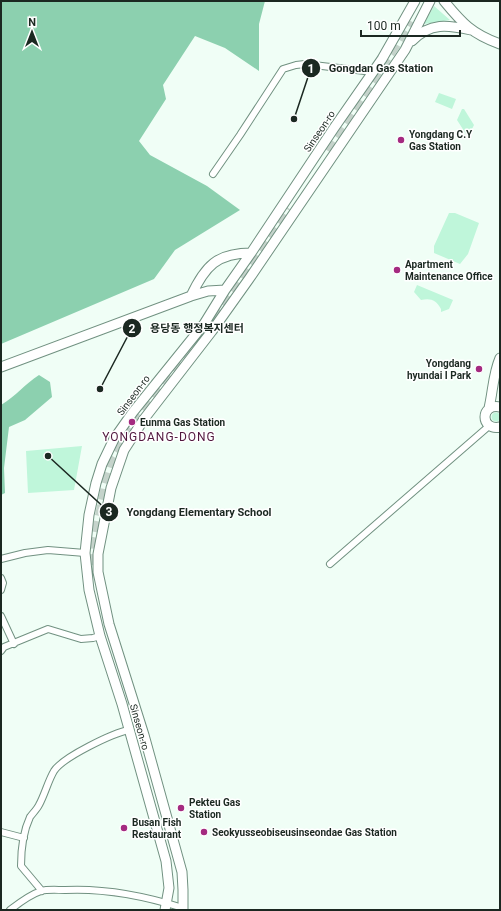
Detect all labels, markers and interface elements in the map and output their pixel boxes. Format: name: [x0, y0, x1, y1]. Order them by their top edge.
north arrow: [12, 12, 52, 52]
scale bar: [361, 12, 460, 38]
text: N: [28, 16, 36, 29]
text: 100 m: [367, 19, 401, 33]
callout: Gongdan Gas Station: [301, 57, 441, 80]
text: 1: [308, 62, 314, 76]
text: Gongdan Gas Station: [329, 62, 433, 75]
street label: Sinseon-ro: [302, 108, 337, 154]
place label: Yongdang C.Y Gas Station: [409, 129, 473, 152]
marker: Yongdang C.Y Gas Station: [396, 135, 406, 145]
place label: Apartment Maintenance Office: [405, 259, 493, 282]
marker: Apartment Maintenance Office: [392, 265, 402, 275]
callout: 용당동 행정복지센터: [122, 317, 252, 340]
text: 2: [129, 322, 136, 336]
text: 용당동 행정복지센터: [150, 322, 244, 335]
place label: Yongdang hyundai I Park: [407, 358, 472, 381]
marker: Yongdang hyundai I Park: [474, 364, 484, 374]
street label: Sinseon-ro: [115, 373, 152, 418]
marker: Eunma Gas Station: [127, 417, 137, 427]
place label: Eunma Gas Station: [140, 417, 226, 428]
district label: YONGDANG-DONG: [102, 430, 216, 444]
callout: Yongdang Elementary School: [99, 501, 280, 524]
text: 3: [106, 505, 113, 519]
text: Yongdang Elementary School: [126, 506, 272, 519]
street label: Sinseon-ro: [128, 703, 151, 752]
place label: Pekteu Gas Station: [189, 797, 240, 820]
marker: Pekteu Gas Station: [176, 803, 186, 813]
place label: Busan Fish Restaurant: [132, 817, 182, 840]
marker: Busan Fish Restaurant: [119, 823, 129, 833]
marker: Seokyusseobiseusinseondae Gas Station: [199, 827, 209, 837]
place label: Seokyusseobiseusinseondae Gas Station: [212, 827, 397, 838]

